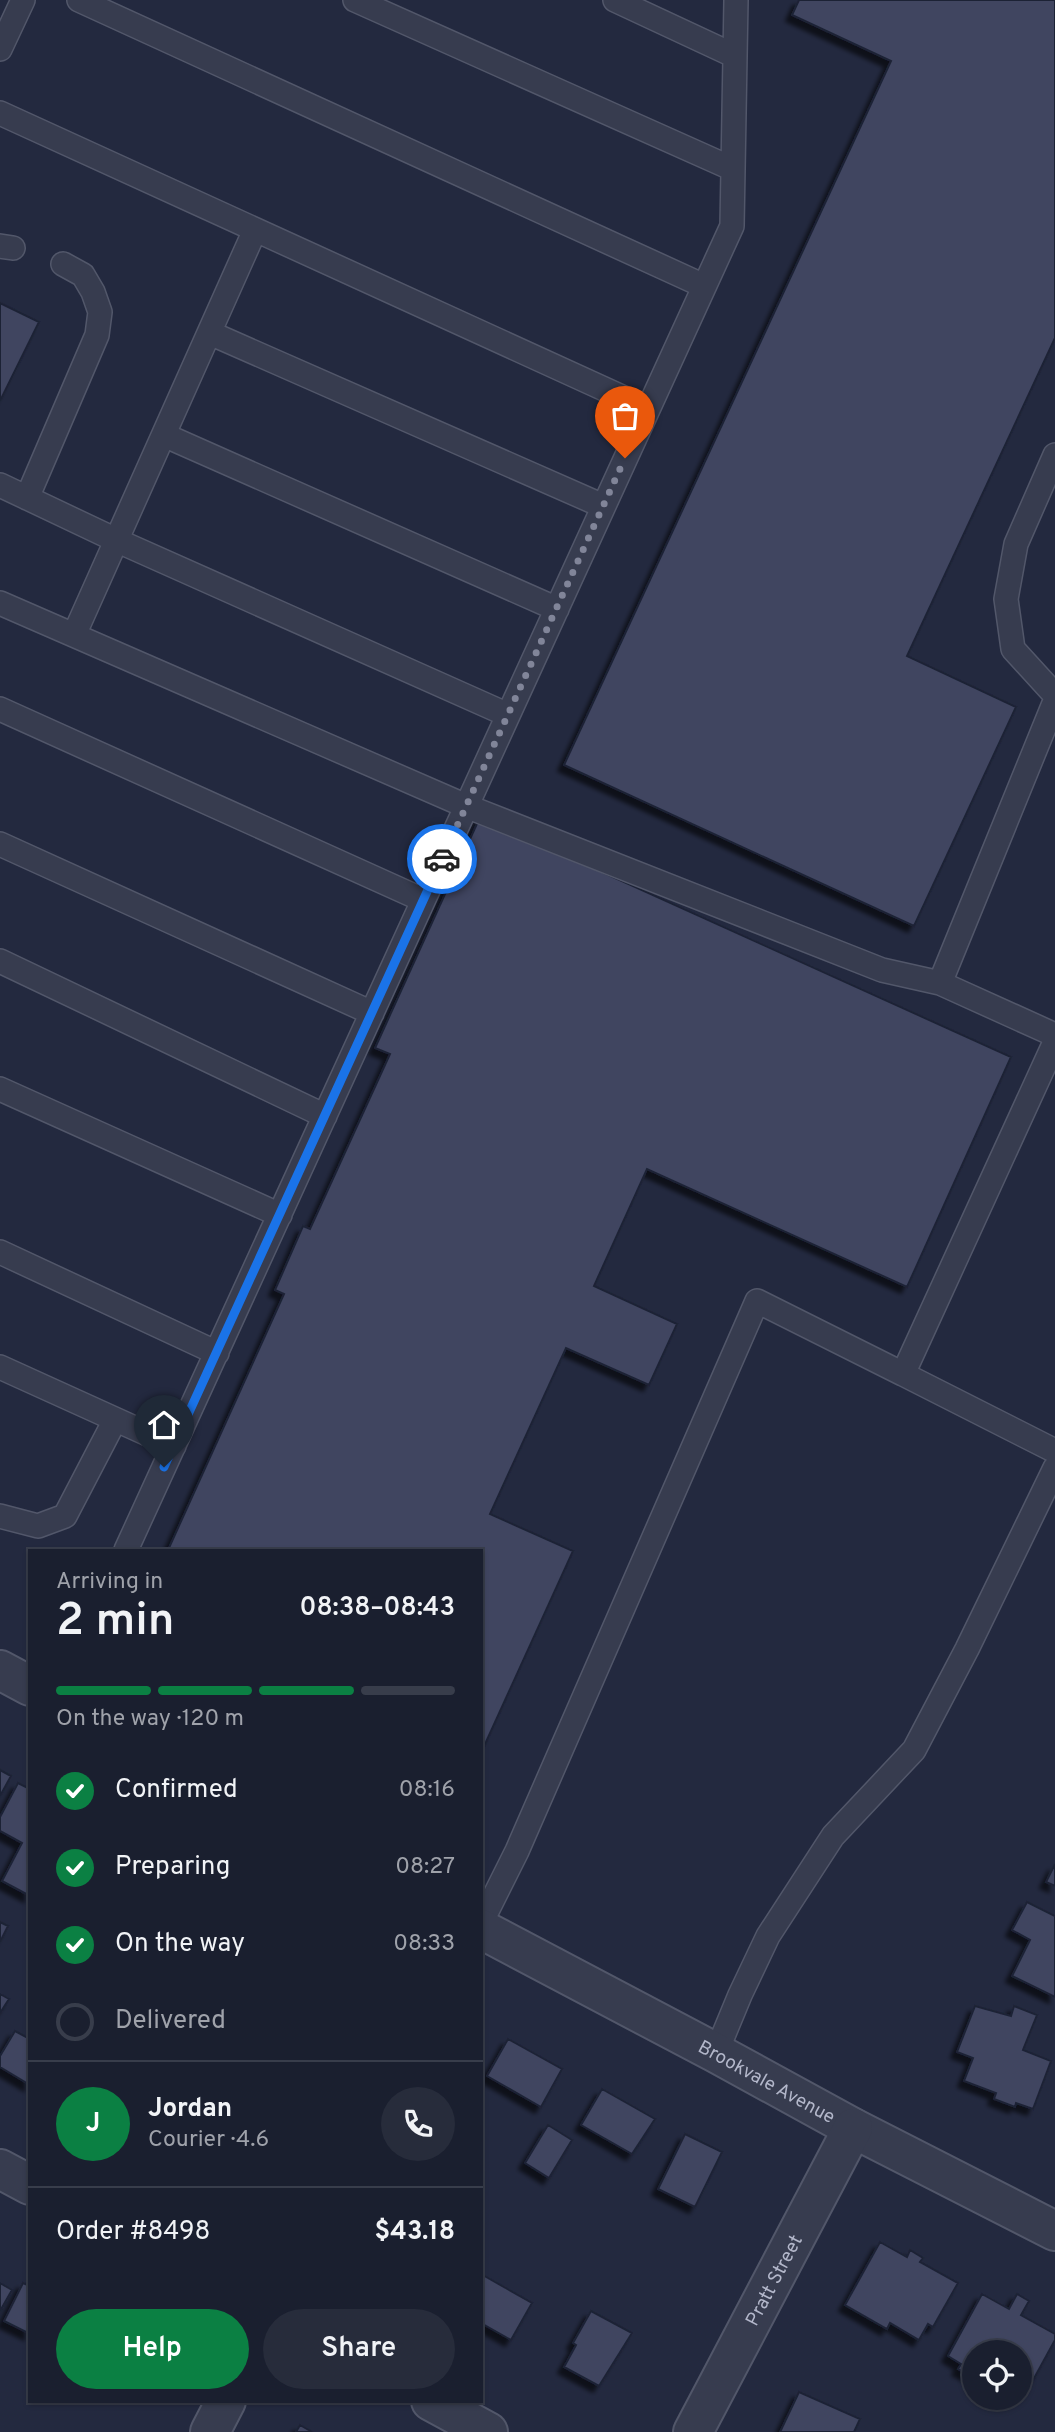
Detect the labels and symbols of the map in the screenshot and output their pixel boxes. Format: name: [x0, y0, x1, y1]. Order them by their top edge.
pin: [595, 386, 655, 458]
courier: [407, 824, 477, 894]
pin: [134, 1395, 194, 1467]
street label: Brookvale Avenue: [694, 2036, 839, 2130]
street label: Pratt Street: [741, 2231, 809, 2330]

